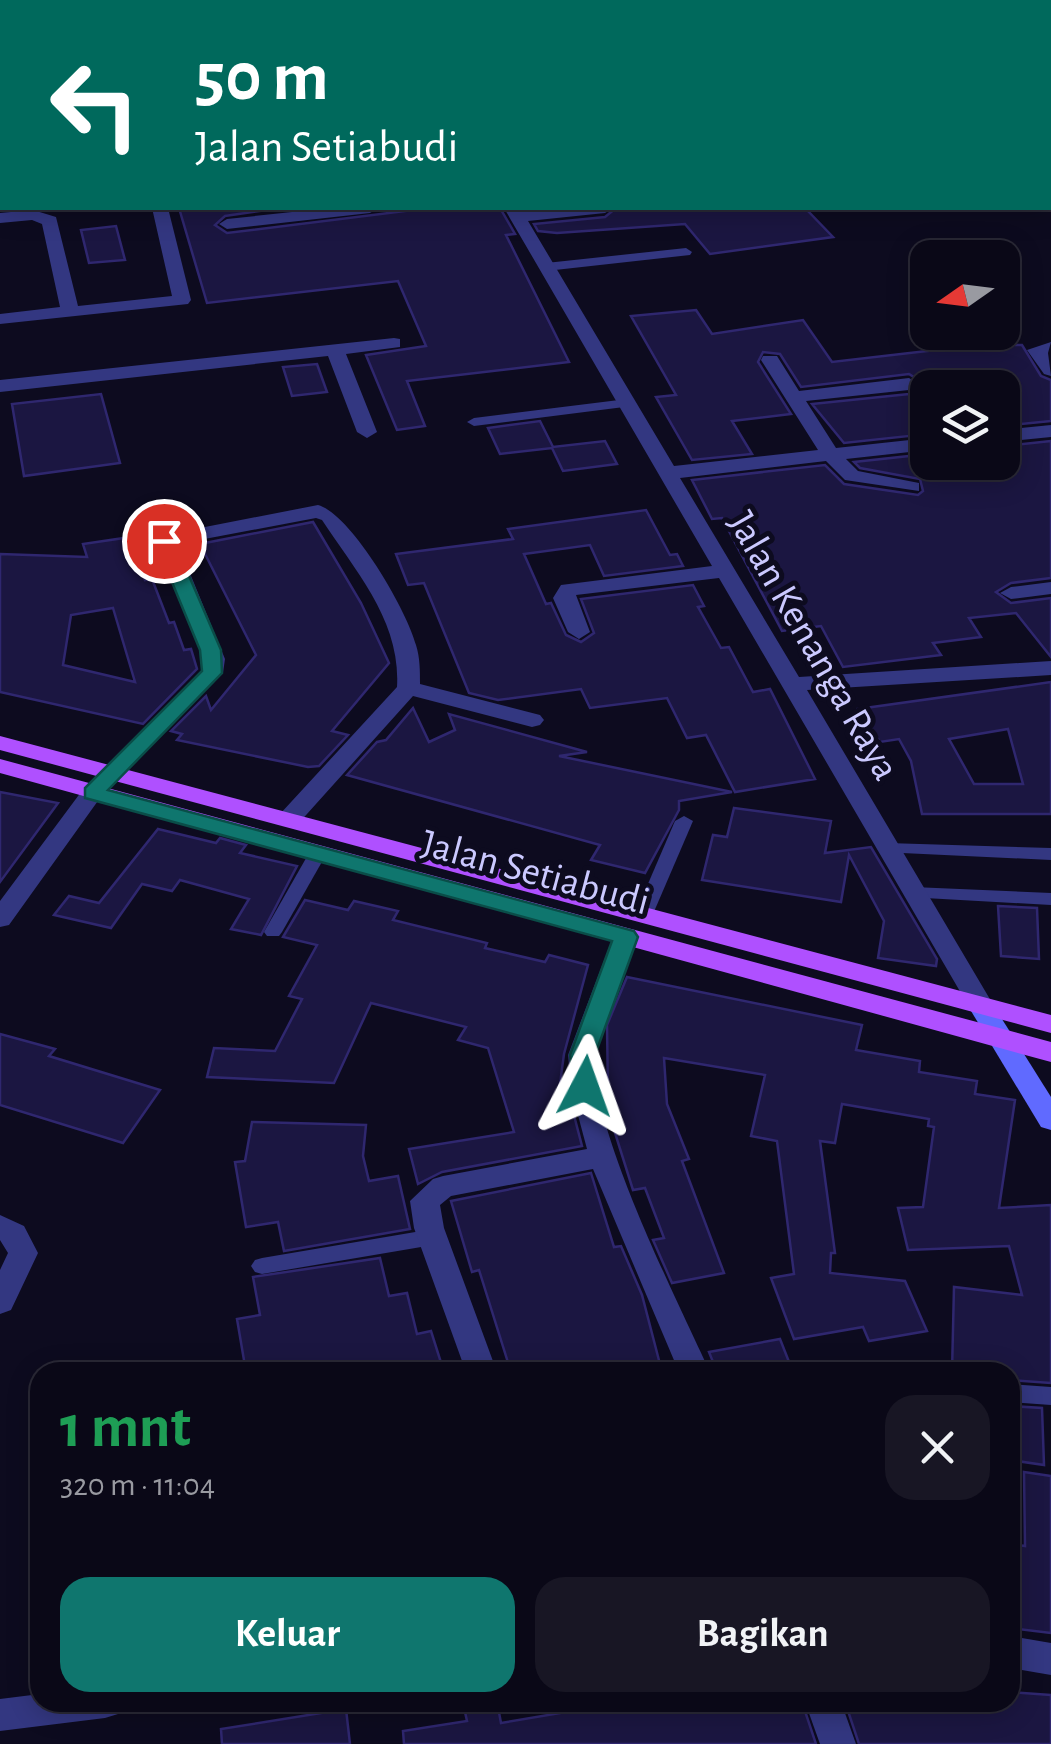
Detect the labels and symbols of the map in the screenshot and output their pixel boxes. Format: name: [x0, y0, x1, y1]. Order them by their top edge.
north arrow: [910, 240, 1020, 350]
pin: [122, 499, 207, 584]
street label: Jalan Kenanga Raya: [720, 505, 906, 787]
street label: Jalan Setiabudi: [417, 823, 654, 923]
position arrow: [533, 1034, 637, 1138]

